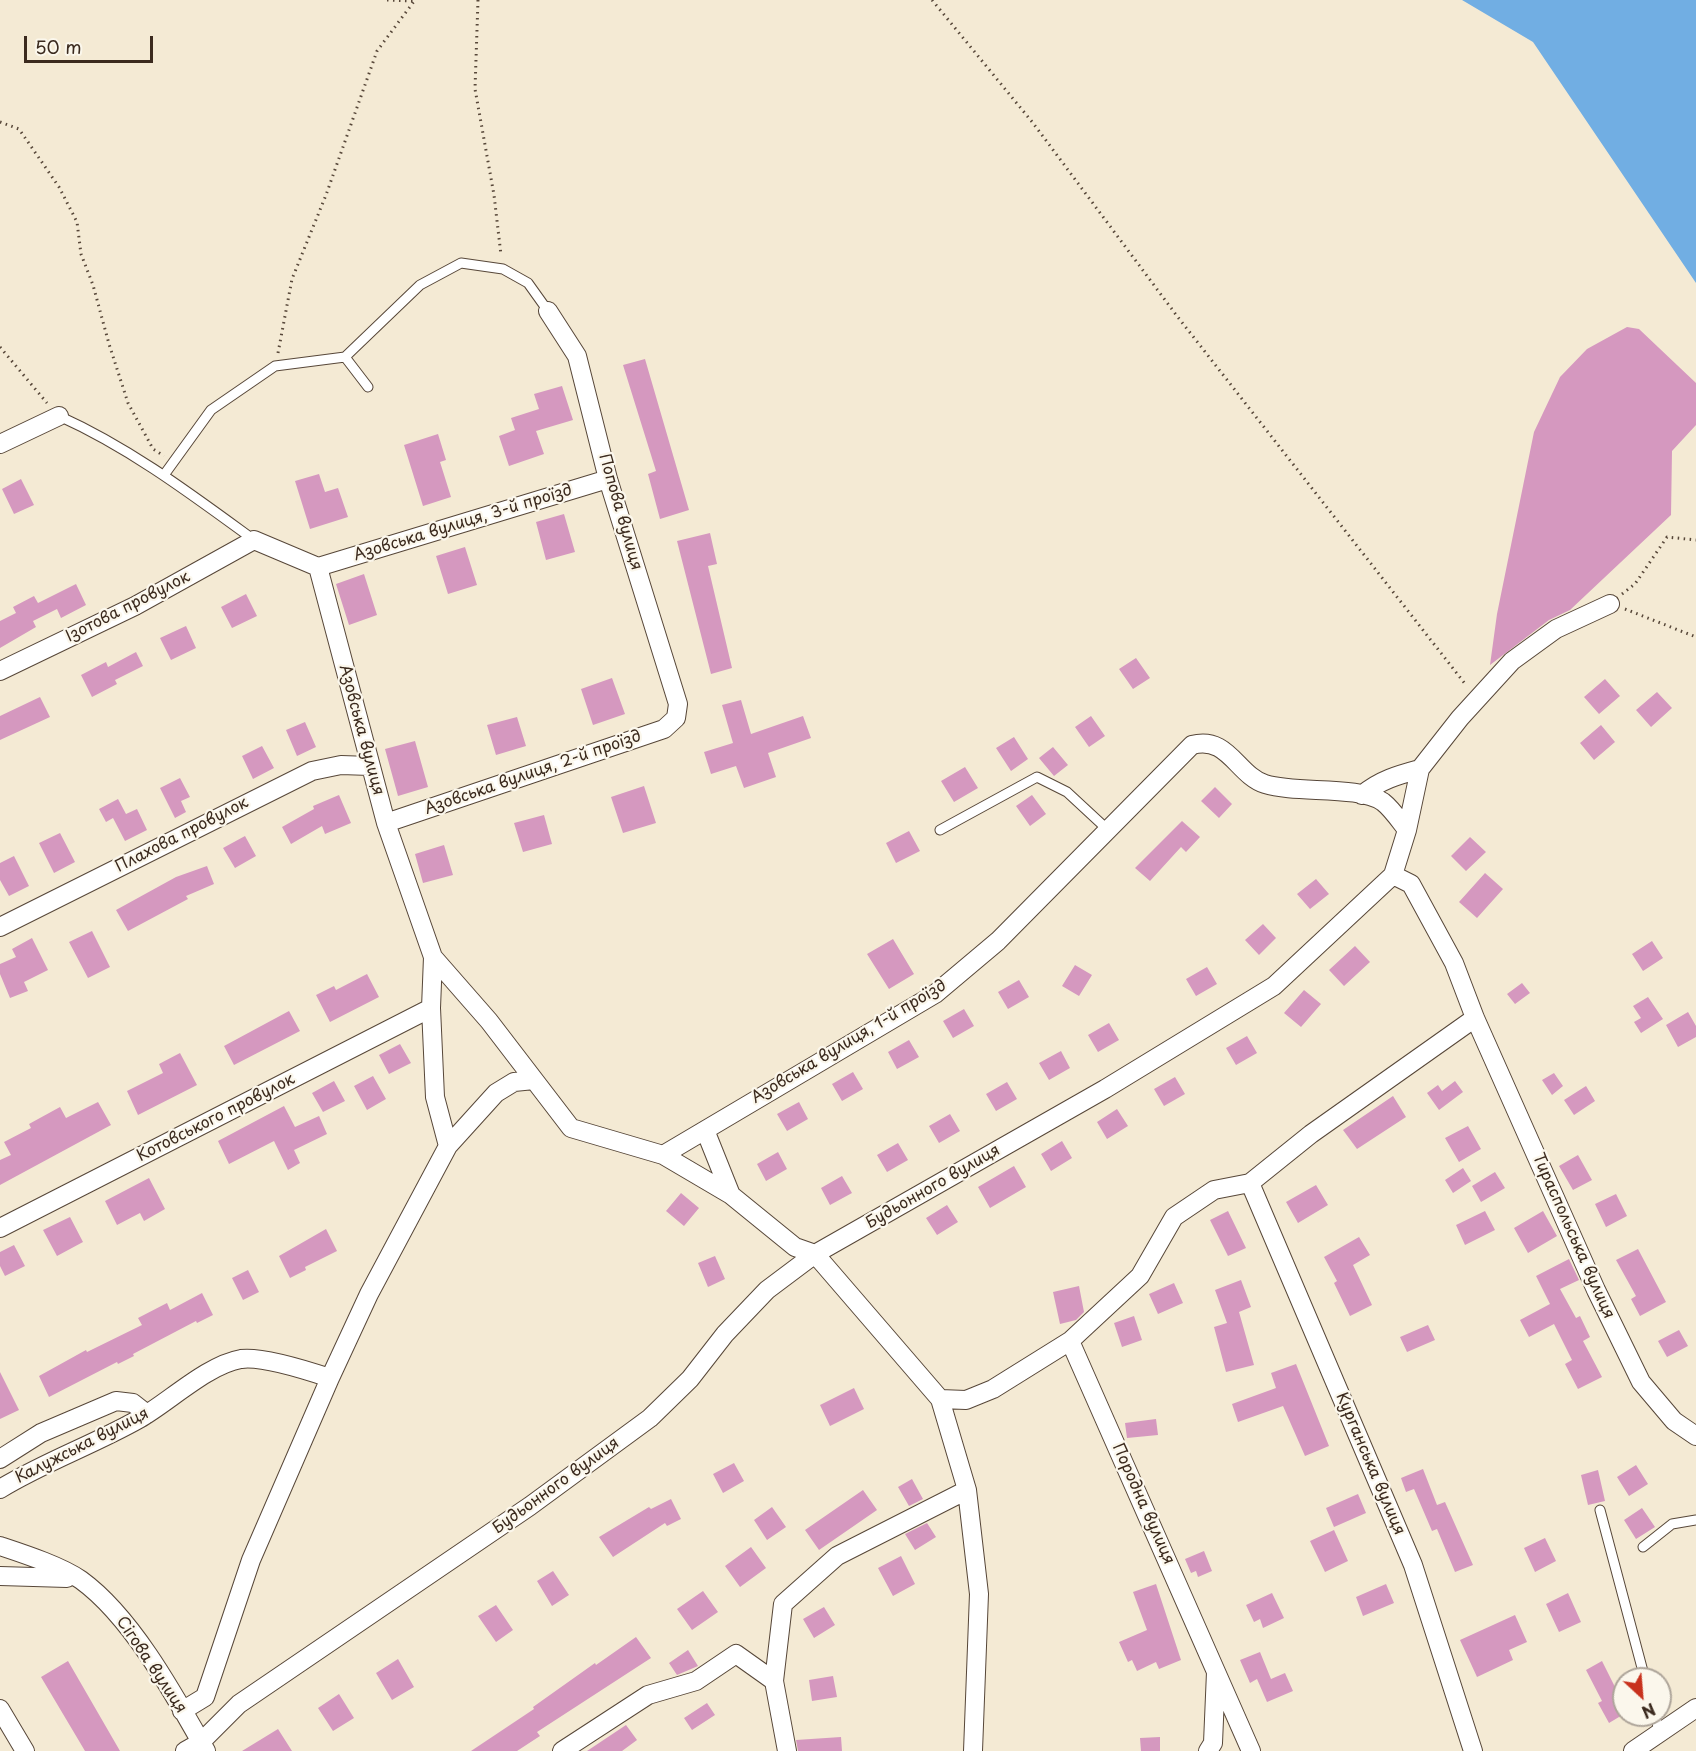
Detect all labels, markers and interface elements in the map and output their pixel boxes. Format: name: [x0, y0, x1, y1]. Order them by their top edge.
scale bar: [27, 24, 156, 62]
text: 50 m: [35, 33, 82, 60]
street label: Попова вулиця: [594, 452, 646, 572]
street label: Азовська вулиця, 3-й проїзд: [351, 481, 575, 565]
street label: Ізотова провулок: [63, 567, 193, 647]
street label: Азовська вулиця: [334, 663, 388, 797]
street label: Азовська вулиця, 2-й проїзд: [422, 727, 644, 819]
street label: Плахова провулок: [112, 793, 252, 877]
street label: Азовська вулиця, 1-й проїзд: [748, 976, 950, 1108]
street label: Котовського провулок: [134, 1070, 298, 1166]
street label: Будьонного вулиця: [862, 1141, 1004, 1233]
street label: Тираспольська вулиця: [1528, 1150, 1618, 1322]
street label: Курганська вулиця: [1331, 1390, 1409, 1538]
street label: Калужська вулиця: [12, 1404, 152, 1488]
street label: Будьонного вулиця: [489, 1434, 623, 1538]
street label: Породна вулиця: [1108, 1440, 1178, 1568]
street label: Сігова вулиця: [112, 1613, 190, 1717]
north arrow: [1612, 1667, 1672, 1727]
text: N: [1638, 1698, 1660, 1725]

